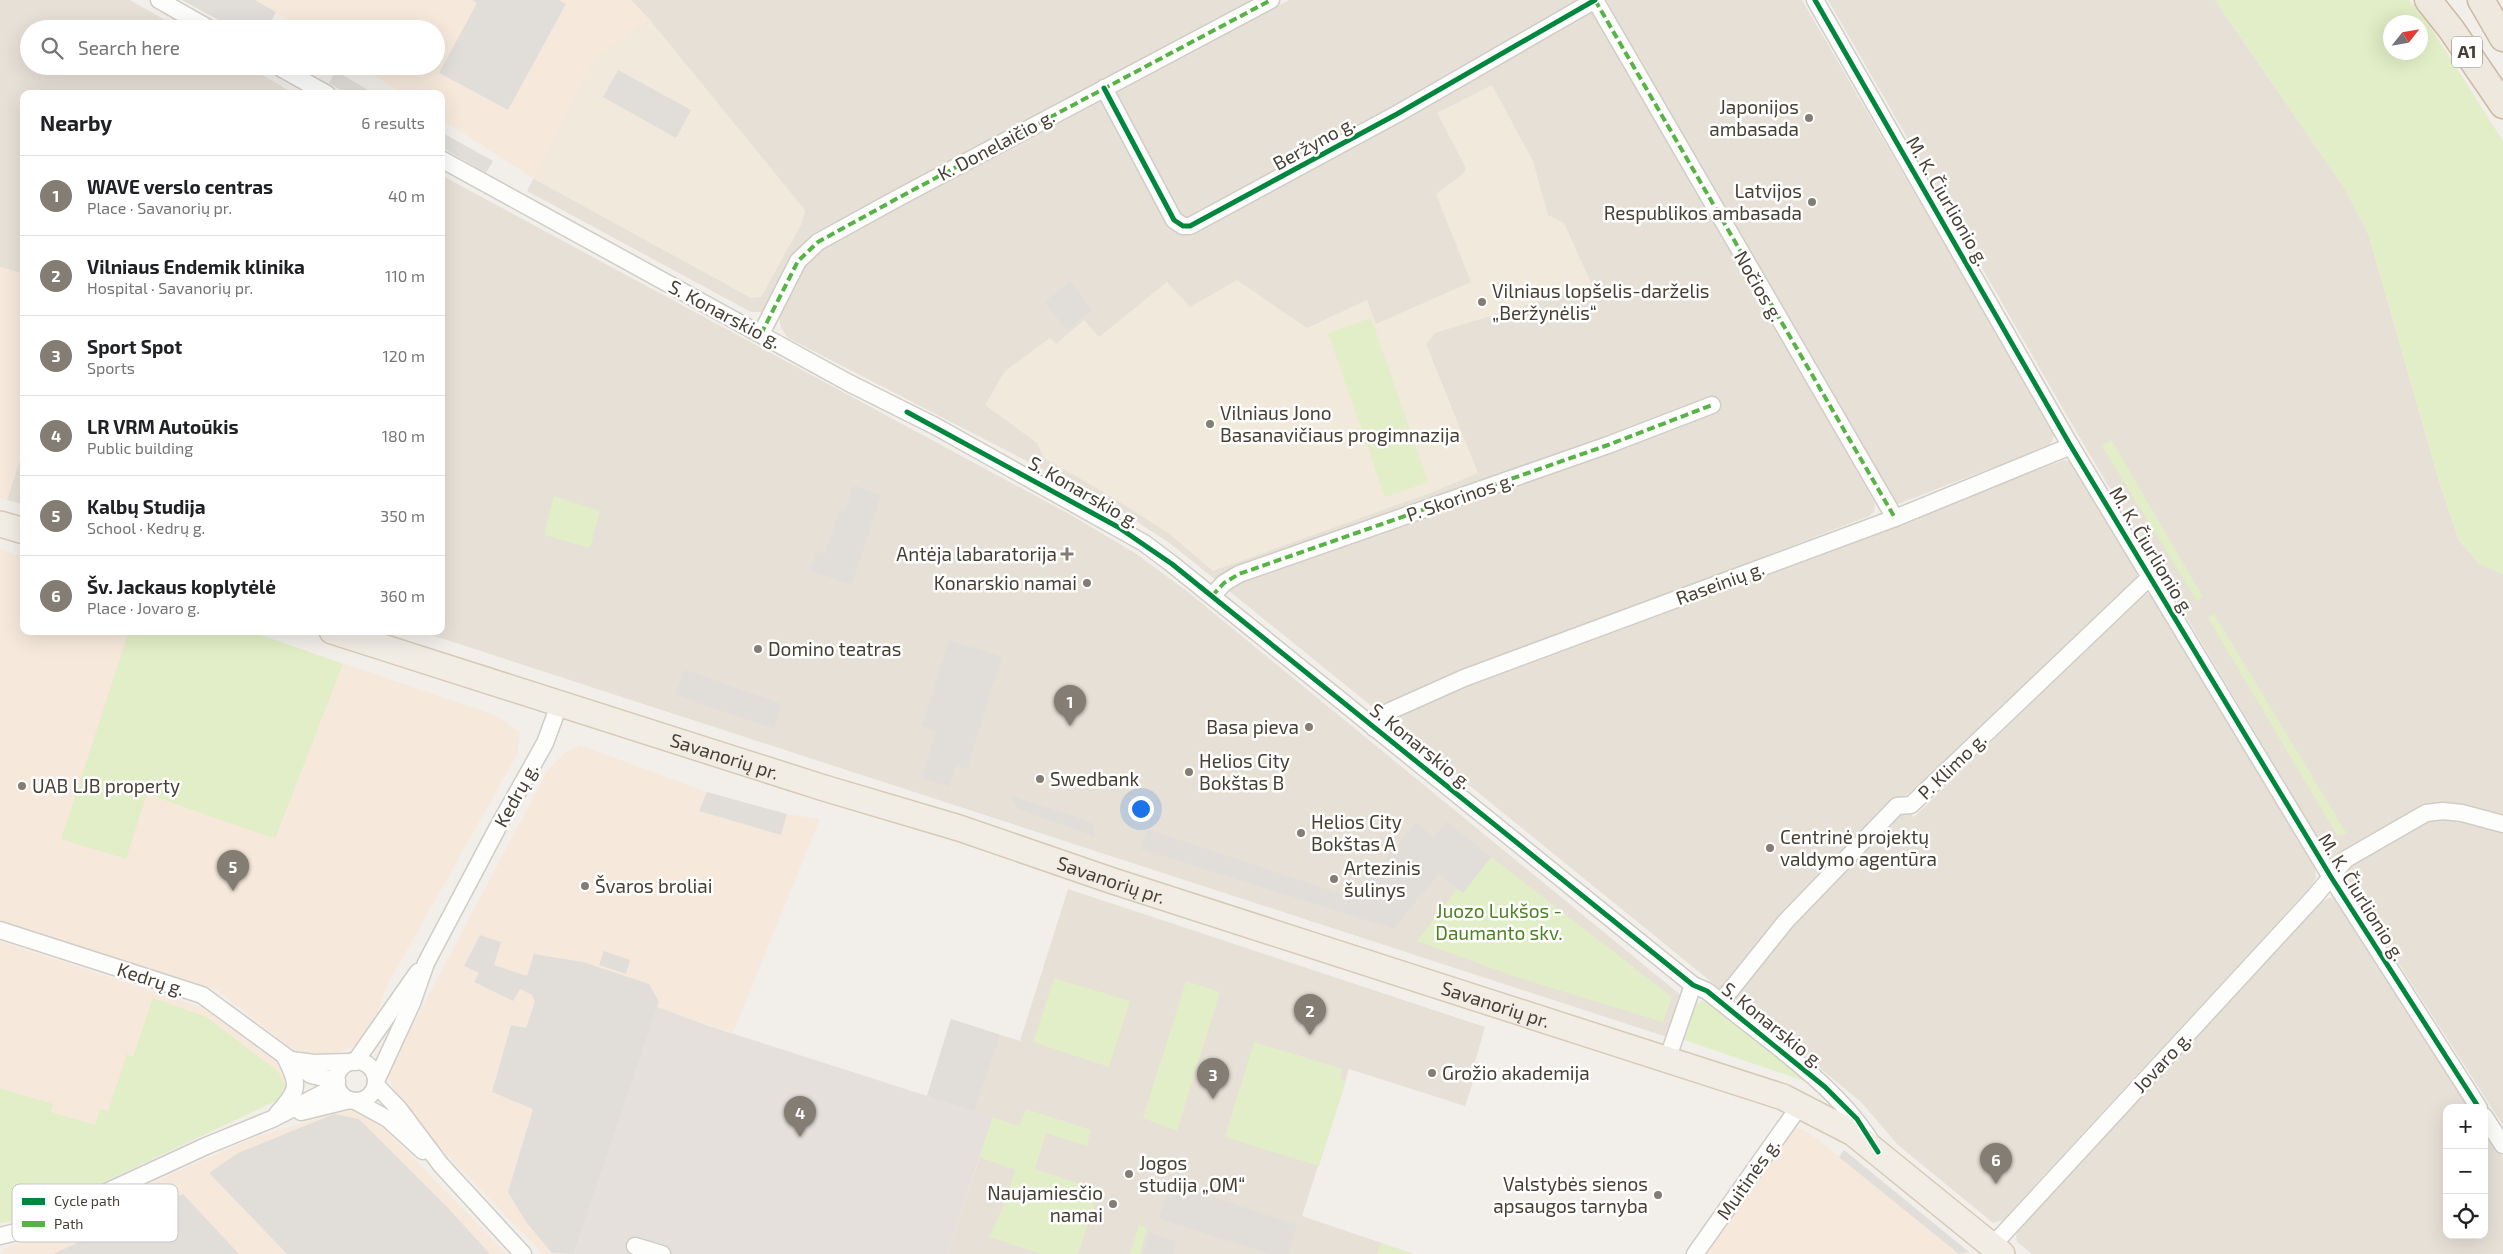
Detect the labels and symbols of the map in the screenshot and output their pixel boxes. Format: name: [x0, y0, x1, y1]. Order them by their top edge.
north arrow: [2383, 15, 2428, 60]
road number: A1: [2452, 36, 2482, 68]
place label: Japonijos ambasada: [1709, 95, 1799, 140]
street label: K. Donelaičio g.: [933, 104, 1058, 185]
street label: Beržyno g.: [1269, 111, 1359, 175]
marker: Japonijos ambasada: [1803, 112, 1815, 124]
street label: M. K. Čiurlionio g.: [1902, 132, 1995, 270]
place label: Latvijos Respublikos ambasada: [1604, 179, 1802, 224]
marker: Latvijos Respublikos ambasada: [1806, 196, 1818, 208]
street label: Nočios g.: [1730, 246, 1789, 325]
street label: S. Konarskio g.: [665, 274, 785, 353]
place label: Vilniaus lopšelis-darželis „Beržynėlis“: [1492, 279, 1710, 324]
marker: Vilniaus lopšelis-darželis „Beržynėlis“: [1476, 296, 1488, 308]
place label: Vilniaus Jono Basanavičiaus progimnazija: [1220, 401, 1460, 446]
marker: Vilniaus Jono Basanavičiaus progimnazija: [1204, 418, 1216, 430]
street label: S. Konarskio g.: [1025, 451, 1144, 533]
street label: P. Skorinos g.: [1403, 467, 1517, 526]
street label: M. K. Čiurlionio g.: [2105, 482, 2200, 619]
place label: Antėja labaratorija: [896, 542, 1057, 565]
marker: Antėja labaratorija: [1061, 548, 1073, 560]
street label: Raseinių g.: [1672, 556, 1767, 609]
place label: Konarskio namai: [934, 571, 1077, 594]
marker: Konarskio namai: [1081, 577, 1093, 589]
place label: Domino teatras: [768, 637, 901, 660]
marker: Domino teatras: [752, 643, 764, 655]
pin: 1: [1054, 685, 1086, 726]
street label: S. Konarskio g.: [1366, 698, 1477, 794]
place label: Basa pieva: [1206, 715, 1299, 738]
marker: Basa pieva: [1303, 721, 1315, 733]
street label: P. Klimo g.: [1913, 727, 1991, 804]
street label: Savanorių pr.: [667, 728, 782, 784]
place label: Helios City Bokštas B: [1199, 749, 1290, 794]
street label: Kedrų g.: [489, 759, 543, 831]
marker: Helios City Bokštas B: [1183, 766, 1195, 778]
place label: Swedbank: [1050, 767, 1140, 790]
marker: Swedbank: [1034, 773, 1046, 785]
place label: UAB LJB property: [32, 774, 180, 797]
marker: UAB LJB property: [16, 780, 28, 792]
your location: [1128, 796, 1154, 822]
place label: Helios City Bokštas A: [1311, 810, 1402, 855]
place label: Centrinė projektų valdymo agentūra: [1780, 825, 1937, 870]
marker: Helios City Bokštas A: [1295, 827, 1307, 839]
street label: M. K. Čiurlionio g.: [2314, 829, 2411, 965]
marker: Centrinė projektų valdymo agentūra: [1764, 842, 1776, 854]
pin: 5: [217, 850, 249, 891]
street label: Savanorių pr.: [1054, 851, 1168, 908]
place label: Artezinis šulinys: [1344, 856, 1421, 901]
marker: Artezinis šulinys: [1328, 873, 1340, 885]
place label: Švaros broliai: [595, 874, 712, 897]
marker: Švaros broliai: [579, 880, 591, 892]
park label: Juozo Lukšos - Daumanto skv.: [1435, 899, 1563, 944]
street label: Kedrų g.: [114, 957, 188, 1000]
street label: Savanorių pr.: [1438, 976, 1553, 1032]
street label: S. Konarskio g.: [1718, 977, 1829, 1073]
pin: 2: [1294, 994, 1326, 1035]
street label: Jovaro g.: [2128, 1026, 2196, 1097]
pin: 3: [1197, 1058, 1229, 1099]
place label: Grožio akademija: [1442, 1061, 1590, 1084]
marker: Grožio akademija: [1426, 1067, 1438, 1079]
pin: 4: [784, 1096, 816, 1137]
street label: Muitinės g.: [1711, 1134, 1784, 1224]
pin: 6: [1980, 1143, 2012, 1184]
place label: Jogos studija „OM“: [1139, 1151, 1245, 1196]
marker: Jogos studija „OM“: [1123, 1168, 1135, 1180]
place label: Valstybės sienos apsaugos tarnyba: [1493, 1172, 1648, 1217]
place label: Naujamiesčio namai: [987, 1181, 1103, 1226]
legend: [12, 1184, 178, 1242]
marker: Valstybės sienos apsaugos tarnyba: [1652, 1189, 1664, 1201]
text: Cycle path: [54, 1192, 120, 1209]
marker: Naujamiesčio namai: [1107, 1198, 1119, 1210]
text: Path: [54, 1215, 83, 1232]

